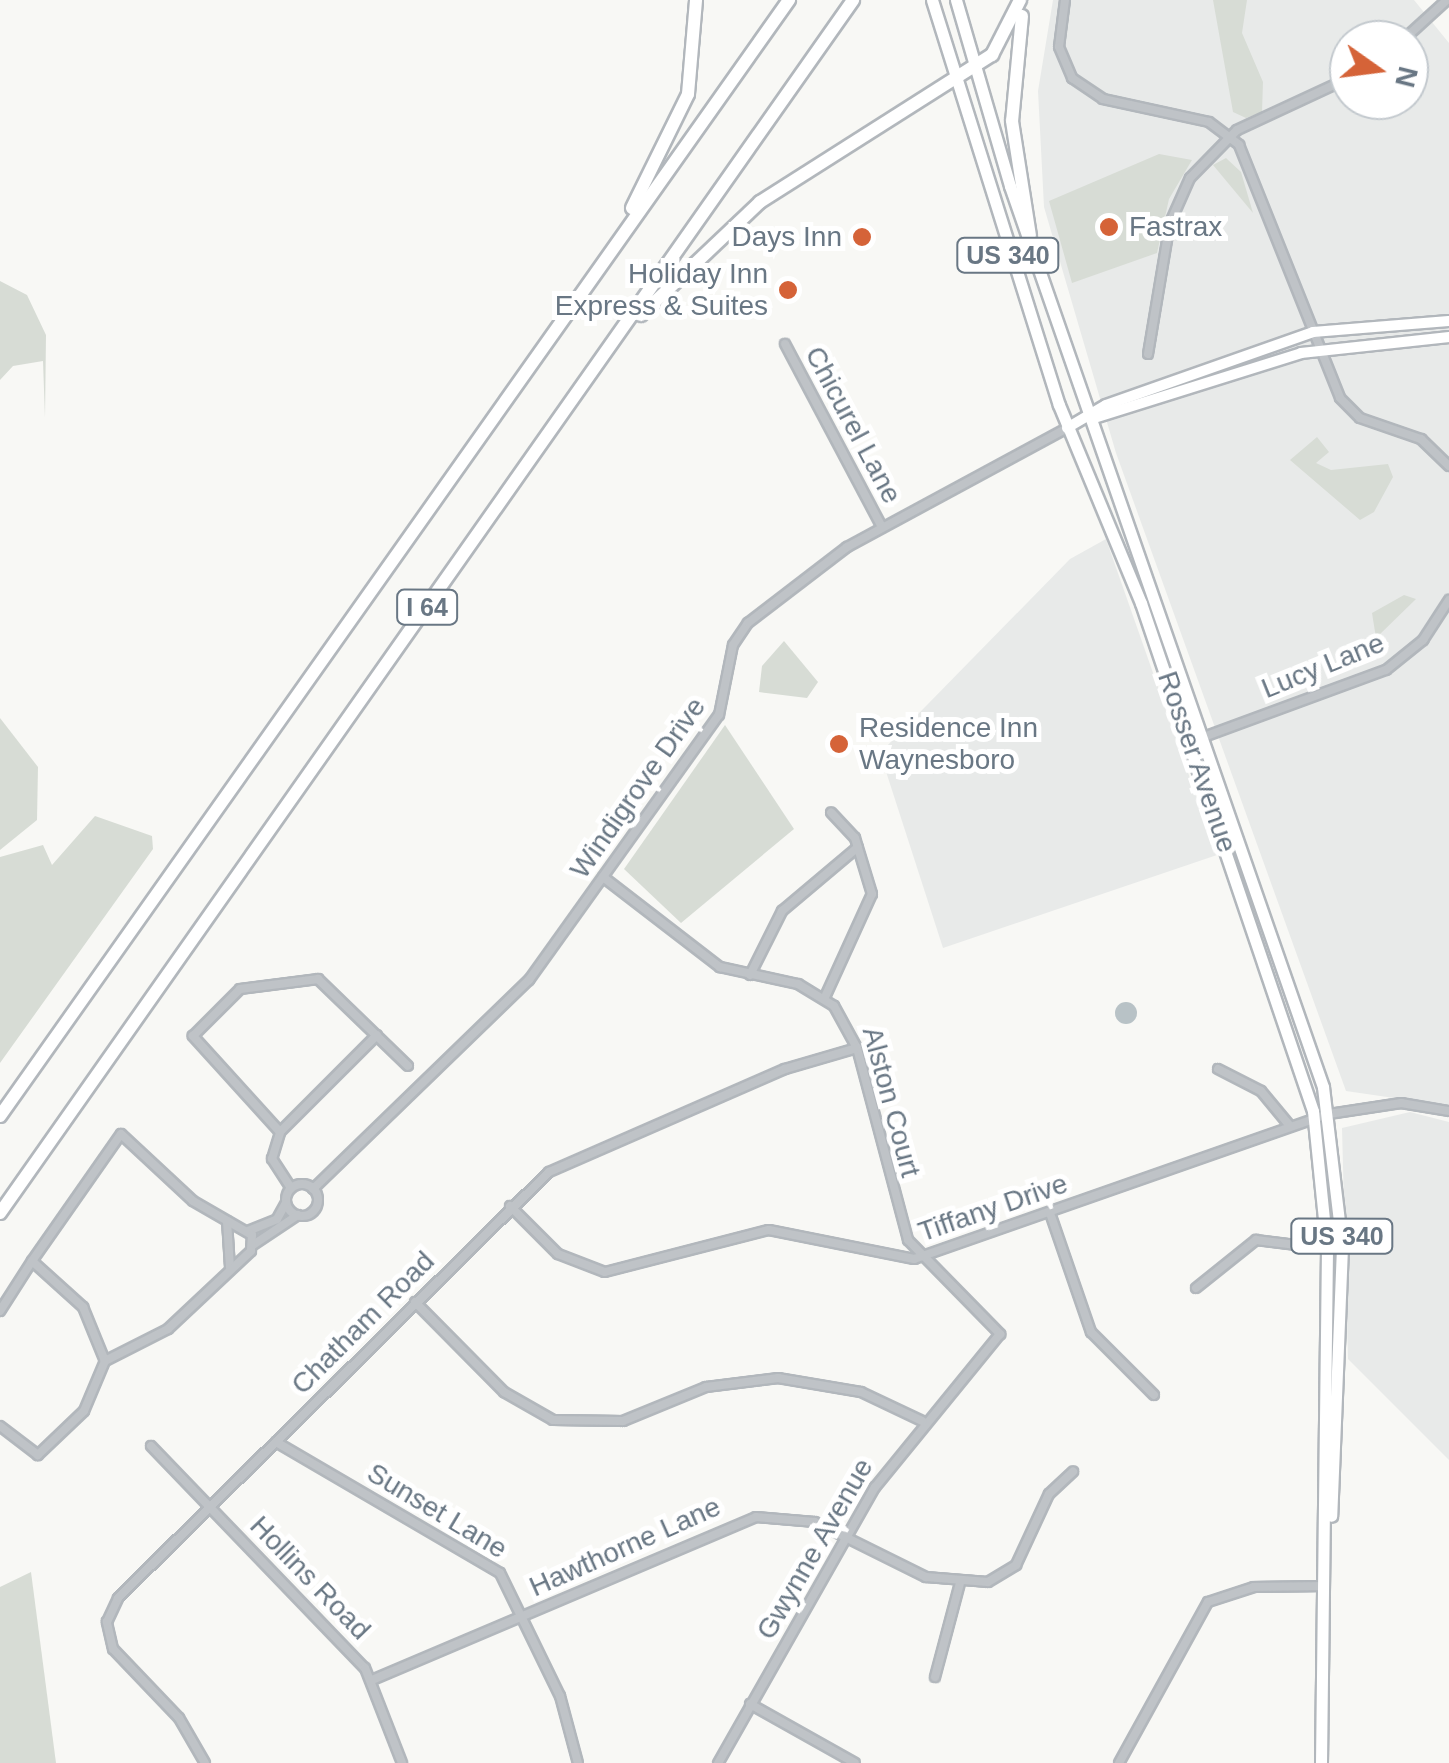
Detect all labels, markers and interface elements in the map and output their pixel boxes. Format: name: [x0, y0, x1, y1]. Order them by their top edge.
north arrow: [1329, 20, 1429, 120]
text: N: [1389, 63, 1424, 90]
place label: Fastrax: [1129, 210, 1222, 244]
marker: Fastrax: [1098, 216, 1120, 238]
place label: Days Inn: [732, 220, 842, 254]
marker: Days Inn: [851, 226, 873, 248]
road number: US 340: [956, 235, 1060, 275]
place label: Holiday Inn Express & Suites: [555, 257, 768, 323]
marker: Holiday Inn Express & Suites: [777, 279, 799, 301]
street label: Chicurel Lane: [798, 341, 908, 509]
road number: I 64: [394, 587, 460, 627]
street label: Lucy Lane: [1257, 626, 1389, 706]
street label: Rosser Avenue: [1150, 666, 1244, 858]
street label: Windigrove Drive: [563, 691, 713, 885]
place label: Residence Inn Waynesboro: [859, 711, 1038, 777]
marker: Residence Inn Waynesboro: [828, 733, 850, 755]
street label: Alston Court: [855, 1023, 927, 1181]
street label: Tiffany Drive: [914, 1167, 1072, 1249]
road number: US 340: [1290, 1216, 1394, 1256]
street label: Chatham Road: [285, 1245, 441, 1401]
street label: Gwynne Avenue: [749, 1452, 881, 1646]
street label: Sunset Lane: [361, 1456, 513, 1566]
street label: Hawthorne Lane: [524, 1490, 726, 1604]
street label: Hollins Road: [243, 1509, 377, 1647]

